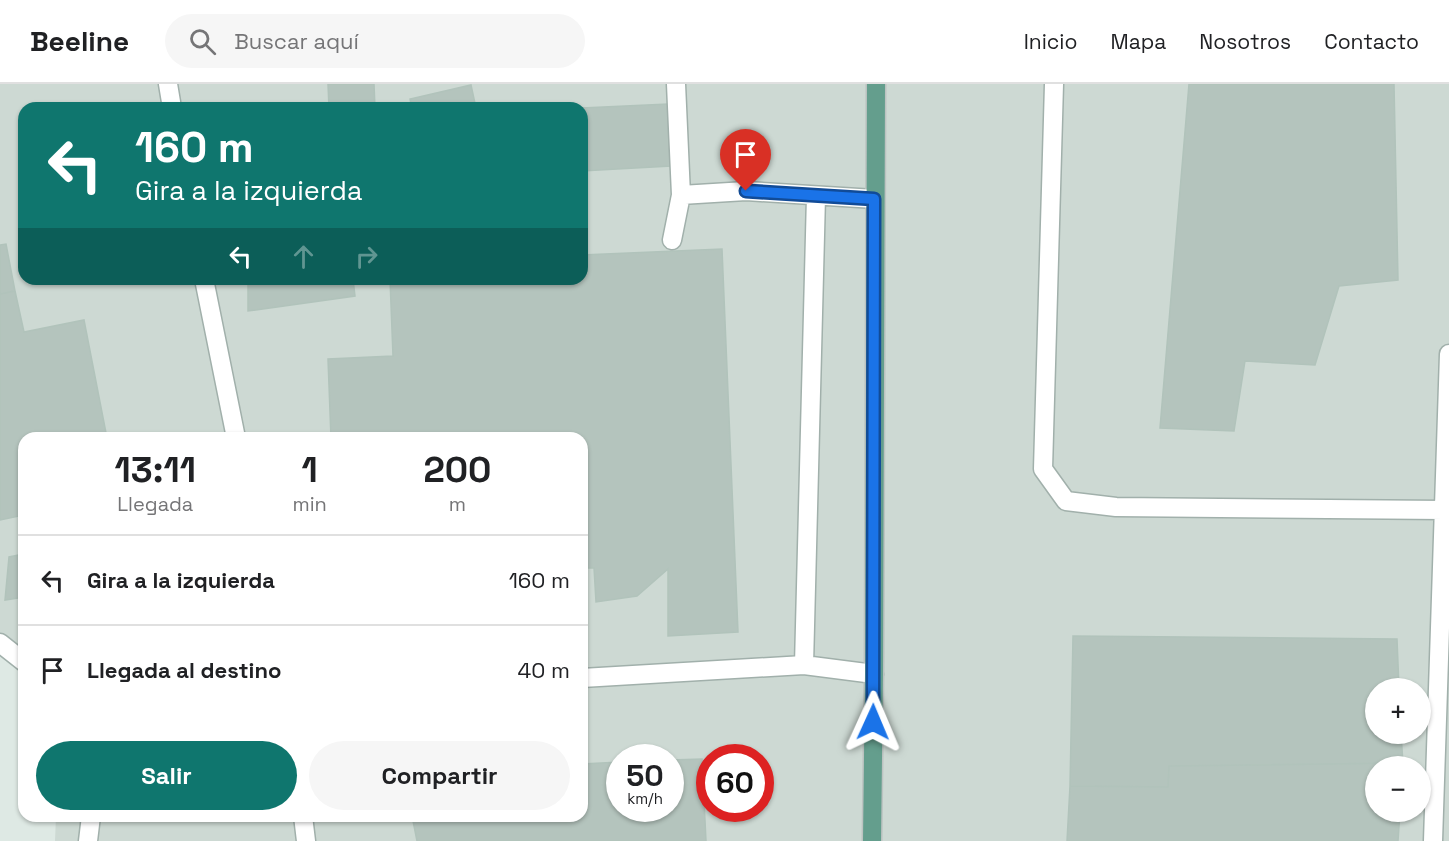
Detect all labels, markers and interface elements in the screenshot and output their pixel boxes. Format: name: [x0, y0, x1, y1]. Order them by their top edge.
search box: [165, 14, 585, 68]
text: Beeline: [30, 23, 129, 59]
icon: search: [186, 25, 219, 58]
text: Buscar aquí: [234, 27, 359, 55]
text: Inicio: [1024, 28, 1078, 55]
text: Mapa: [1111, 28, 1166, 55]
text: Nosotros: [1199, 28, 1291, 55]
text: Contacto: [1324, 28, 1419, 55]
text: 160 m: [135, 121, 254, 174]
icon: left: [36, 126, 114, 204]
pin: [720, 129, 771, 191]
icon: arrive: [729, 138, 762, 171]
text: Gira a la izquierda: [135, 173, 362, 208]
icon: left: [224, 240, 257, 273]
icon: ahead: [287, 240, 320, 273]
icon: right: [350, 240, 383, 273]
text: 13:11: [115, 447, 196, 493]
text: 1: [302, 447, 318, 493]
text: 200: [423, 447, 491, 493]
text: Llegada: [117, 491, 193, 517]
text: min: [293, 491, 327, 517]
text: m: [449, 491, 466, 517]
icon: left: [36, 564, 69, 597]
text: Gira a la izquierda: [87, 566, 275, 594]
text: 160 m: [509, 566, 570, 594]
icon: arrive: [36, 654, 69, 687]
text: Llegada al destino: [87, 656, 281, 684]
text: 40 m: [518, 656, 570, 684]
map controls: [1365, 678, 1431, 822]
button: +: [1365, 678, 1431, 744]
position arrow: [841, 690, 905, 754]
button: Salir: [36, 741, 297, 810]
button: Compartir: [309, 741, 570, 810]
speed limit sign: 60: [696, 744, 774, 822]
text: 50: [626, 756, 664, 795]
button: −: [1365, 756, 1431, 822]
text: km/h: [627, 789, 663, 808]

